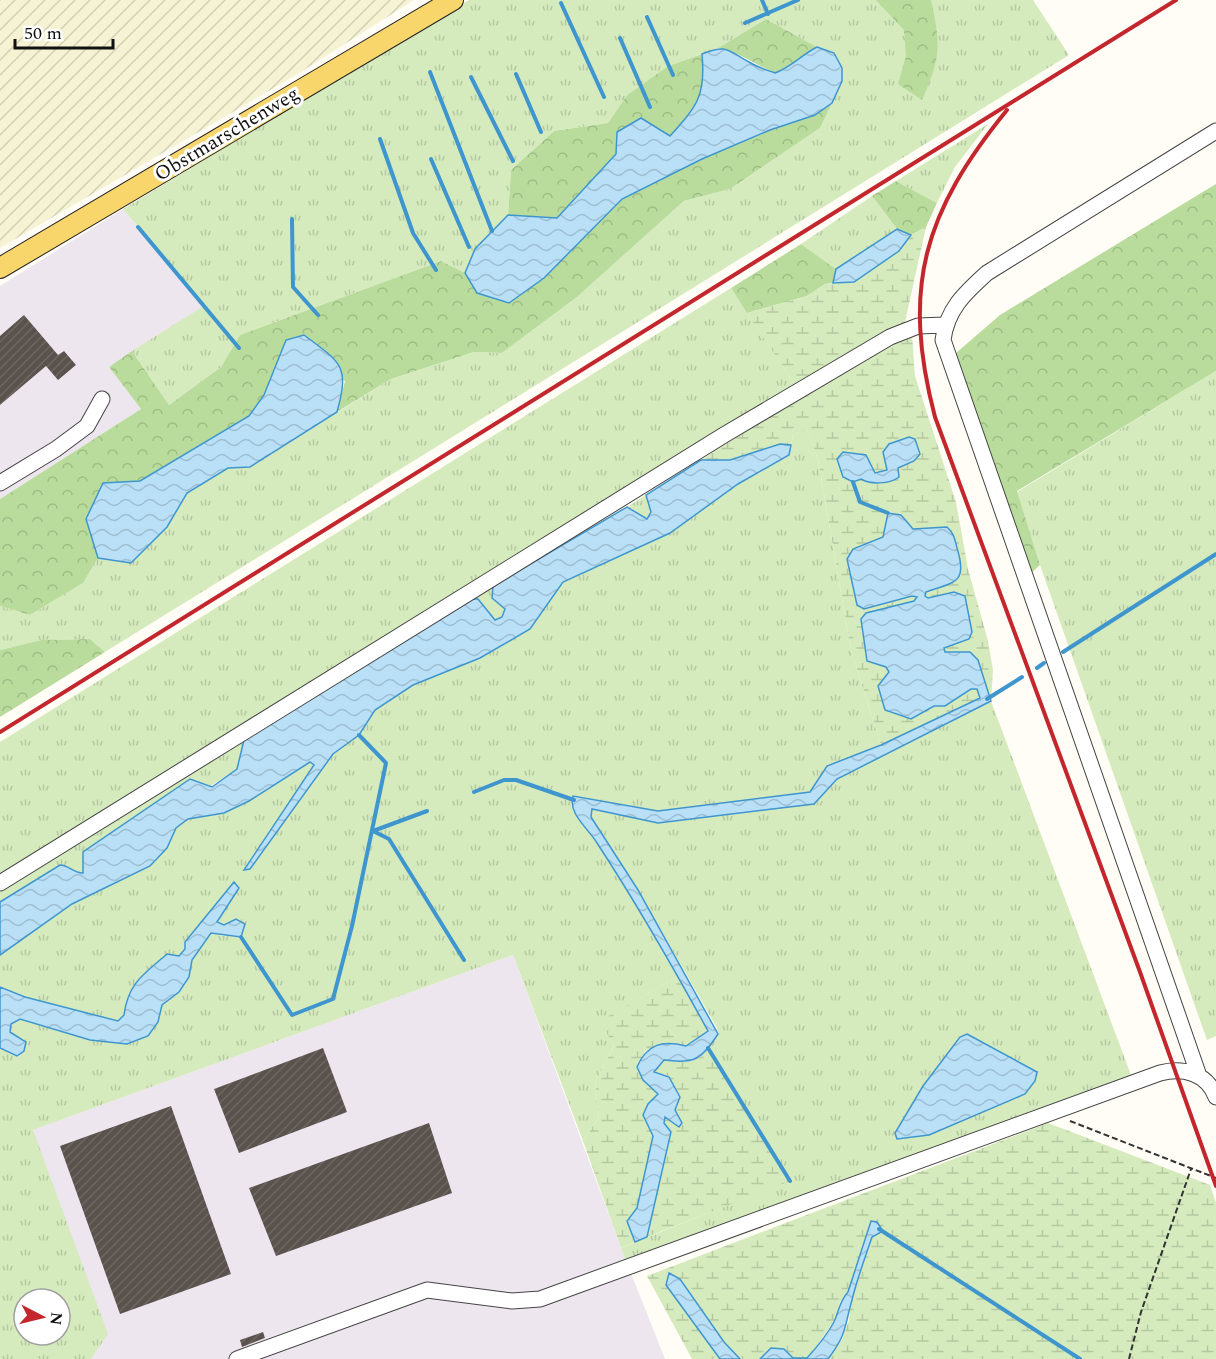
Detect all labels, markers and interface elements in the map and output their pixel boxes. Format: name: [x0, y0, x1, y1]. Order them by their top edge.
scale bar: [15, 12, 112, 50]
text: 50 m: [24, 20, 62, 47]
street label: Obstmarschenweg: [149, 79, 305, 189]
north arrow: [12, 1287, 72, 1347]
text: N: [43, 1311, 69, 1327]

